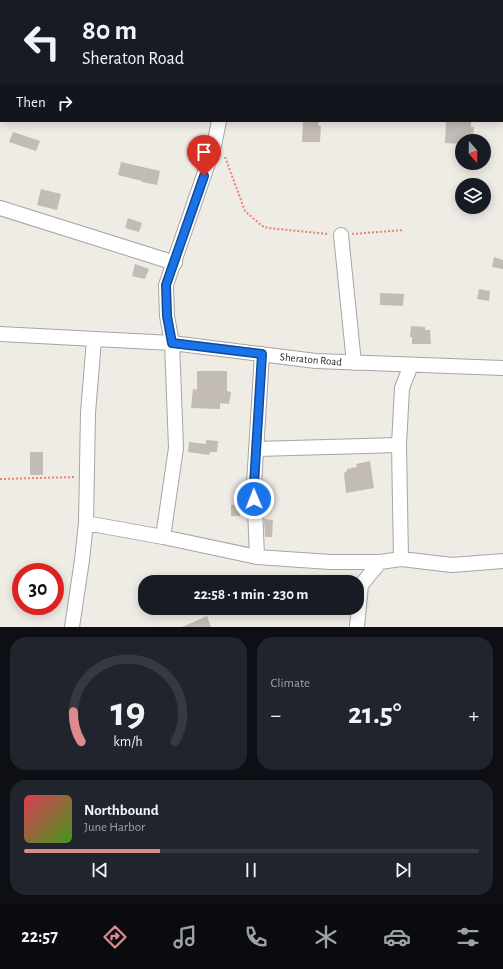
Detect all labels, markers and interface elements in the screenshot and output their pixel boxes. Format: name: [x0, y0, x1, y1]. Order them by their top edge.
icon: left: [16, 16, 68, 68]
text: 80 m: [82, 17, 137, 45]
text: Sheraton Road: [82, 50, 184, 68]
icon: right: [54, 92, 76, 114]
text: Then: [16, 95, 46, 110]
north arrow: [455, 134, 491, 170]
map controls: [455, 134, 491, 214]
pin: [187, 135, 221, 176]
icon: arrive: [193, 141, 215, 163]
button: layers: [455, 178, 491, 214]
street label: Sheraton Road: [279, 351, 343, 368]
position arrow: [233, 478, 275, 520]
speed limit sign: 30: [12, 563, 64, 615]
text: 22:58 · 1 min · 230 m: [194, 587, 308, 602]
text: Climate: [271, 677, 310, 690]
text: 19: [111, 691, 146, 732]
text: 21.5°: [348, 699, 402, 729]
text: −: [271, 704, 281, 726]
text: +: [468, 704, 479, 726]
text: km/h: [114, 734, 143, 748]
text: Northbound: [84, 803, 159, 818]
text: June Harbor: [84, 821, 145, 834]
icon: previous: [89, 859, 111, 881]
icon: pause: [240, 859, 262, 881]
icon: next: [392, 859, 414, 881]
icon: directions: [101, 923, 129, 951]
icon: music: [171, 923, 199, 951]
icon: phone: [242, 923, 270, 951]
icon: climate: [312, 923, 340, 951]
icon: car: [383, 923, 411, 951]
icon: filters: [454, 923, 482, 951]
text: 22:57: [21, 928, 58, 946]

